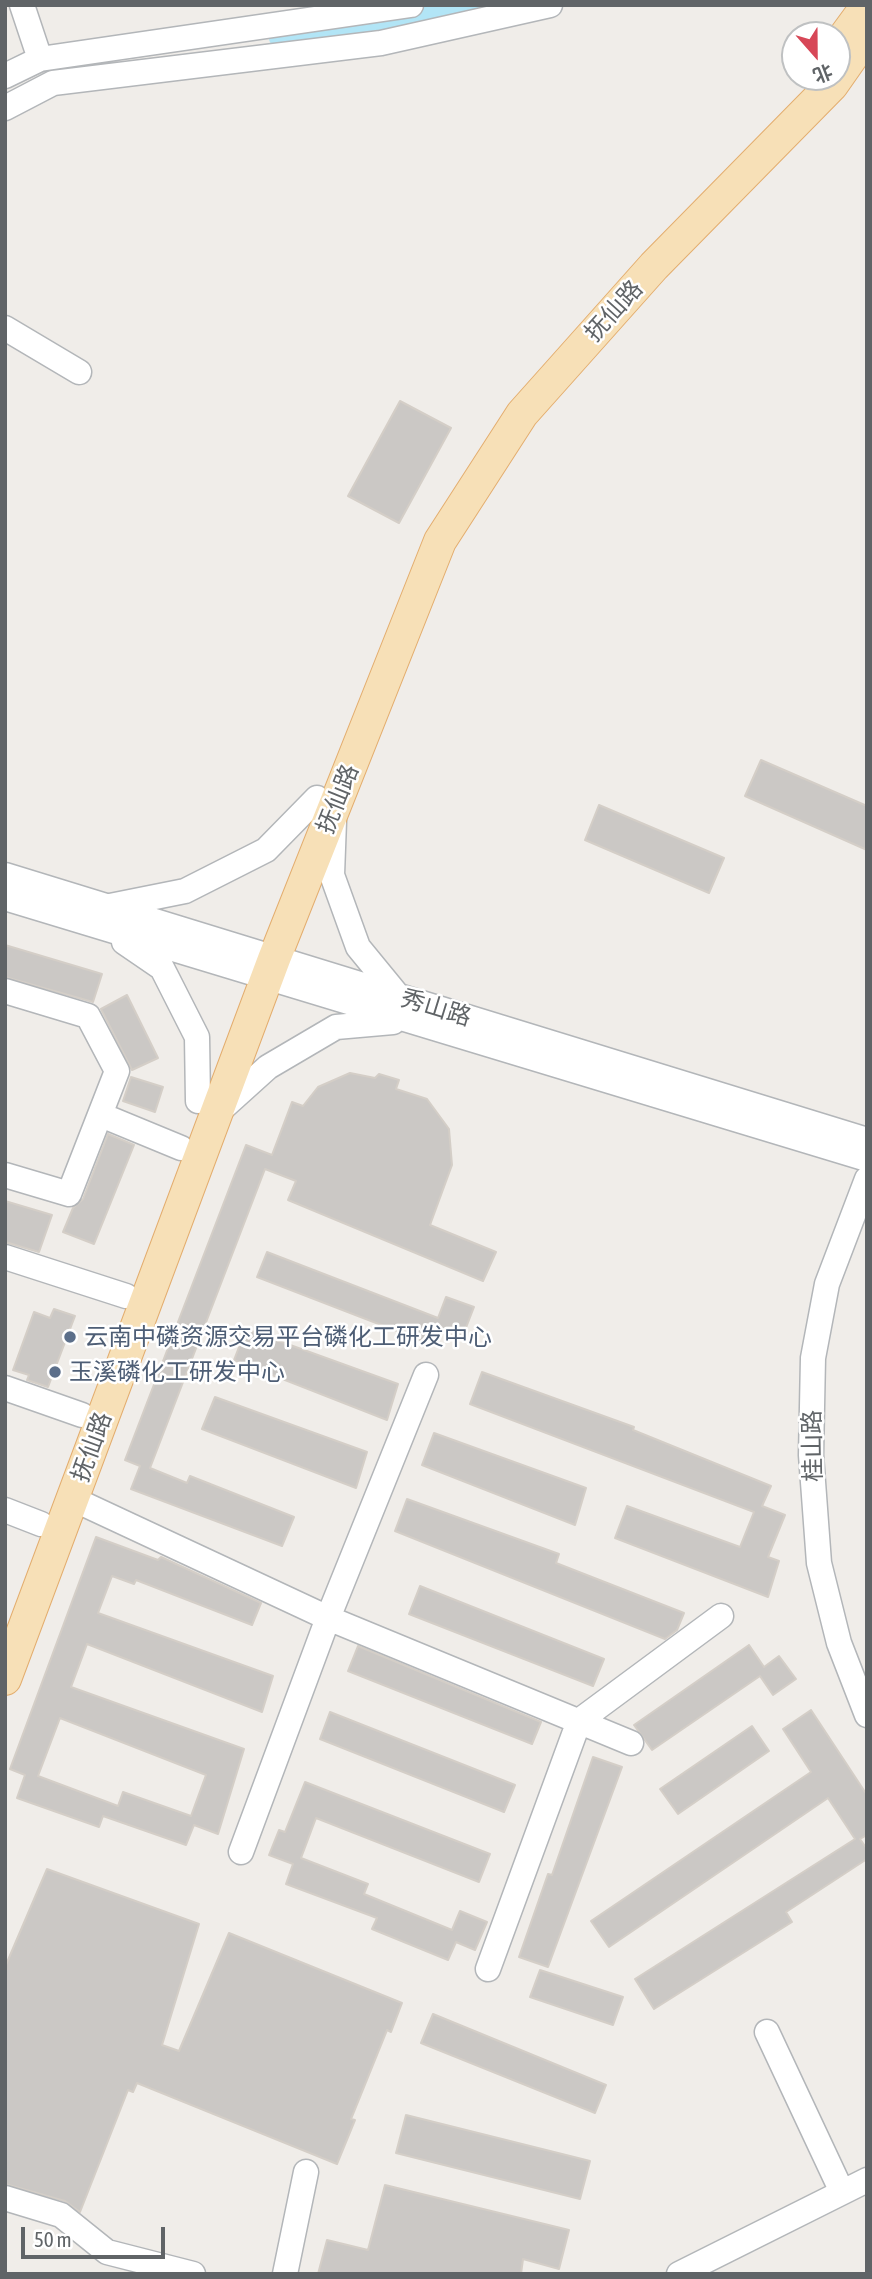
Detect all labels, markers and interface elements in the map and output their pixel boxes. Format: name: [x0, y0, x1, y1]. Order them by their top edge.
north arrow: [781, 21, 851, 91]
text: 北: [810, 60, 836, 87]
street label: 抚仙路: [579, 275, 649, 347]
street label: 抚仙路: [311, 760, 365, 838]
street label: 秀山路: [397, 984, 475, 1032]
place label: 云南中磷资源交易平台磷化工研发中心: [84, 1323, 492, 1351]
marker: 云南中磷资源交易平台磷化工研发中心: [62, 1329, 78, 1345]
place label: 玉溪磷化工研发中心: [69, 1358, 285, 1386]
marker: 玉溪磷化工研发中心: [47, 1364, 63, 1380]
street label: 抚仙路: [66, 1408, 118, 1486]
street label: 桂山路: [798, 1410, 828, 1482]
scale bar: [24, 2212, 168, 2256]
text: 50 m: [34, 2227, 72, 2251]

